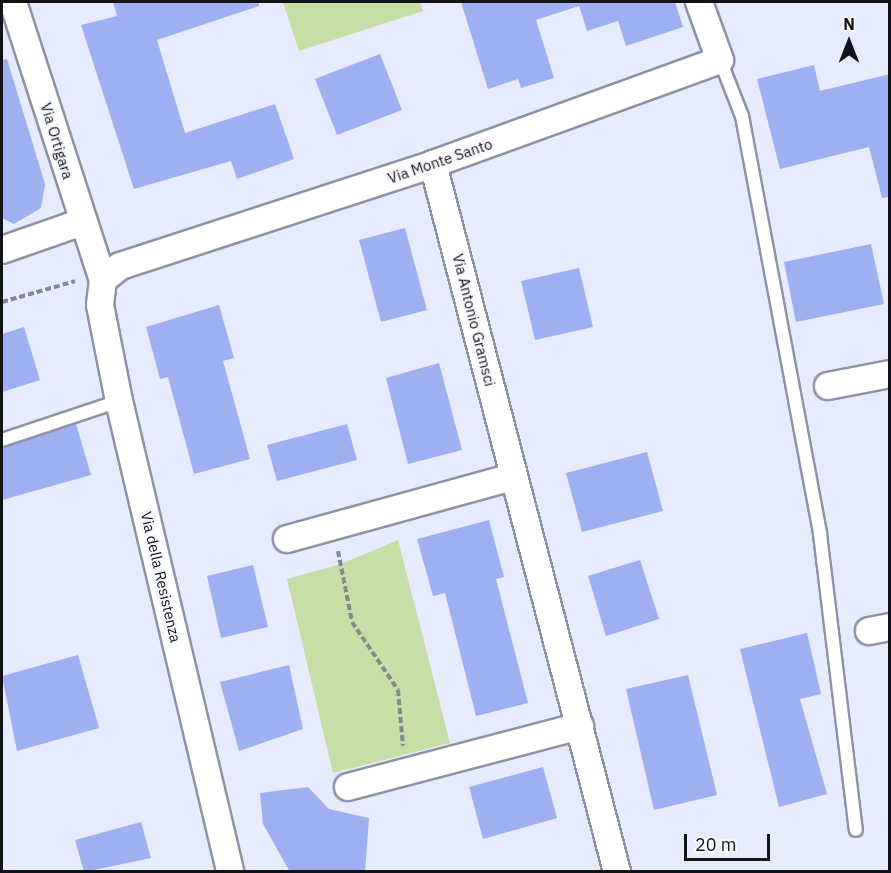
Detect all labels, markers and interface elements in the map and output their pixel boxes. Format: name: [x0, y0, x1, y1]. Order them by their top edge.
north arrow: [819, 12, 879, 72]
text: N: [843, 14, 855, 34]
street label: Via Ortigara: [37, 101, 77, 181]
street label: Via Monte Santo: [385, 135, 495, 187]
street label: Via Antonio Gramsci: [449, 252, 499, 388]
street label: Via della Resistenza: [137, 510, 185, 644]
scale bar: [687, 822, 772, 860]
text: 20 m: [695, 833, 737, 856]

